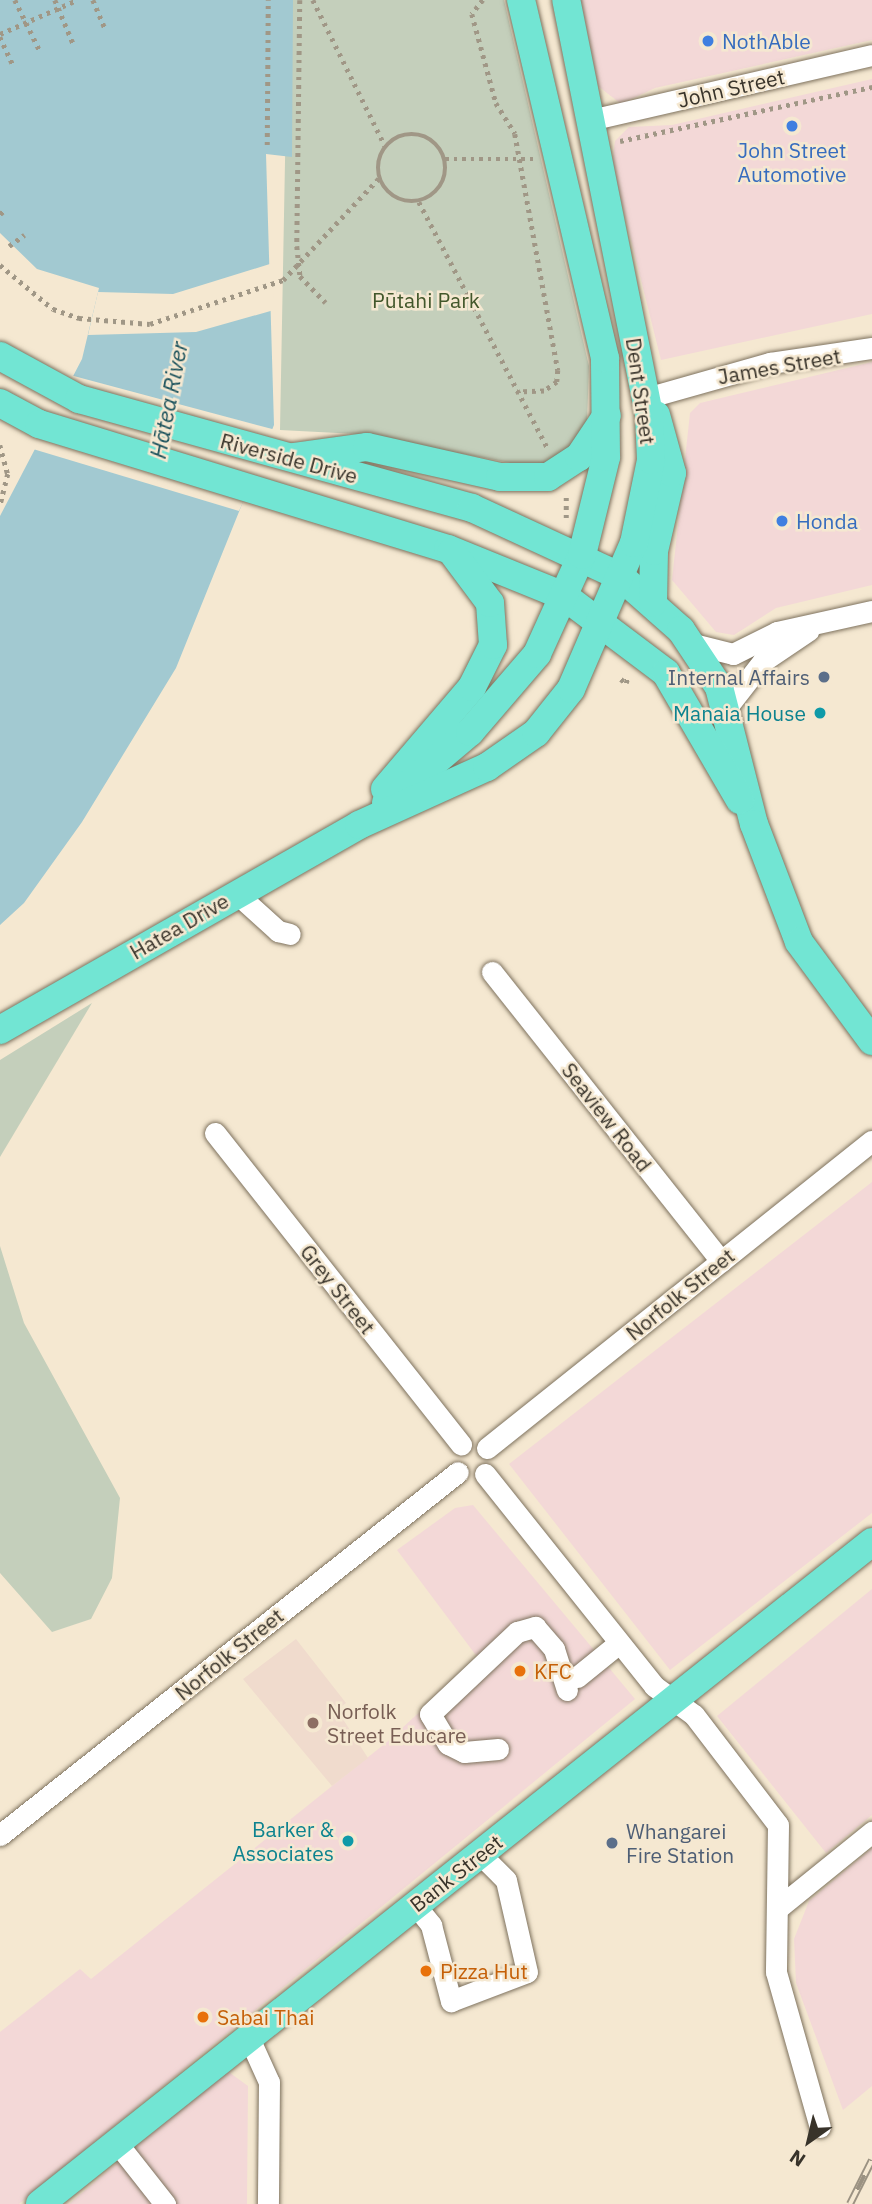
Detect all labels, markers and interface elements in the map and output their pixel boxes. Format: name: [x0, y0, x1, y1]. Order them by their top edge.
place label: NothAble: [722, 28, 811, 54]
marker: NothAble: [700, 33, 716, 49]
street label: John Street: [675, 63, 787, 113]
marker: John Street Automotive: [784, 118, 800, 134]
place label: John Street Automotive: [738, 137, 846, 187]
park label: Pūtahi Park: [372, 287, 480, 313]
street label: Dent Street: [621, 336, 661, 446]
water label: Hātea River: [143, 339, 193, 461]
street label: James Street: [715, 343, 843, 389]
street label: Riverside Drive: [218, 428, 360, 488]
place label: Honda: [796, 508, 858, 534]
marker: Honda: [774, 513, 790, 529]
place label: Internal Affairs: [668, 664, 810, 690]
marker: Internal Affairs: [816, 669, 832, 685]
place label: Manaia House: [673, 700, 806, 726]
marker: Manaia House: [812, 705, 828, 721]
street label: Hatea Drive: [125, 888, 233, 964]
street label: Seaview Road: [557, 1058, 657, 1176]
street label: Grey Street: [295, 1239, 381, 1339]
street label: Norfolk Street: [621, 1243, 739, 1345]
street label: Norfolk Street: [170, 1603, 288, 1705]
place label: KFC: [534, 1658, 572, 1684]
marker: KFC: [512, 1663, 528, 1679]
place label: Norfolk Street Educare: [327, 1698, 467, 1748]
marker: Norfolk Street Educare: [305, 1715, 321, 1731]
place label: Barker & Associates: [232, 1816, 334, 1866]
place label: Whangarei Fire Station: [626, 1818, 734, 1868]
street label: Bank Street: [405, 1829, 507, 1917]
marker: Barker & Associates: [340, 1833, 356, 1849]
marker: Whangarei Fire Station: [604, 1835, 620, 1851]
place label: Pizza Hut: [440, 1958, 528, 1984]
marker: Pizza Hut: [418, 1963, 434, 1979]
place label: Sabai Thai: [217, 2004, 314, 2030]
marker: Sabai Thai: [195, 2009, 211, 2025]
north arrow: [774, 2106, 844, 2176]
text: N: [785, 2145, 810, 2172]

